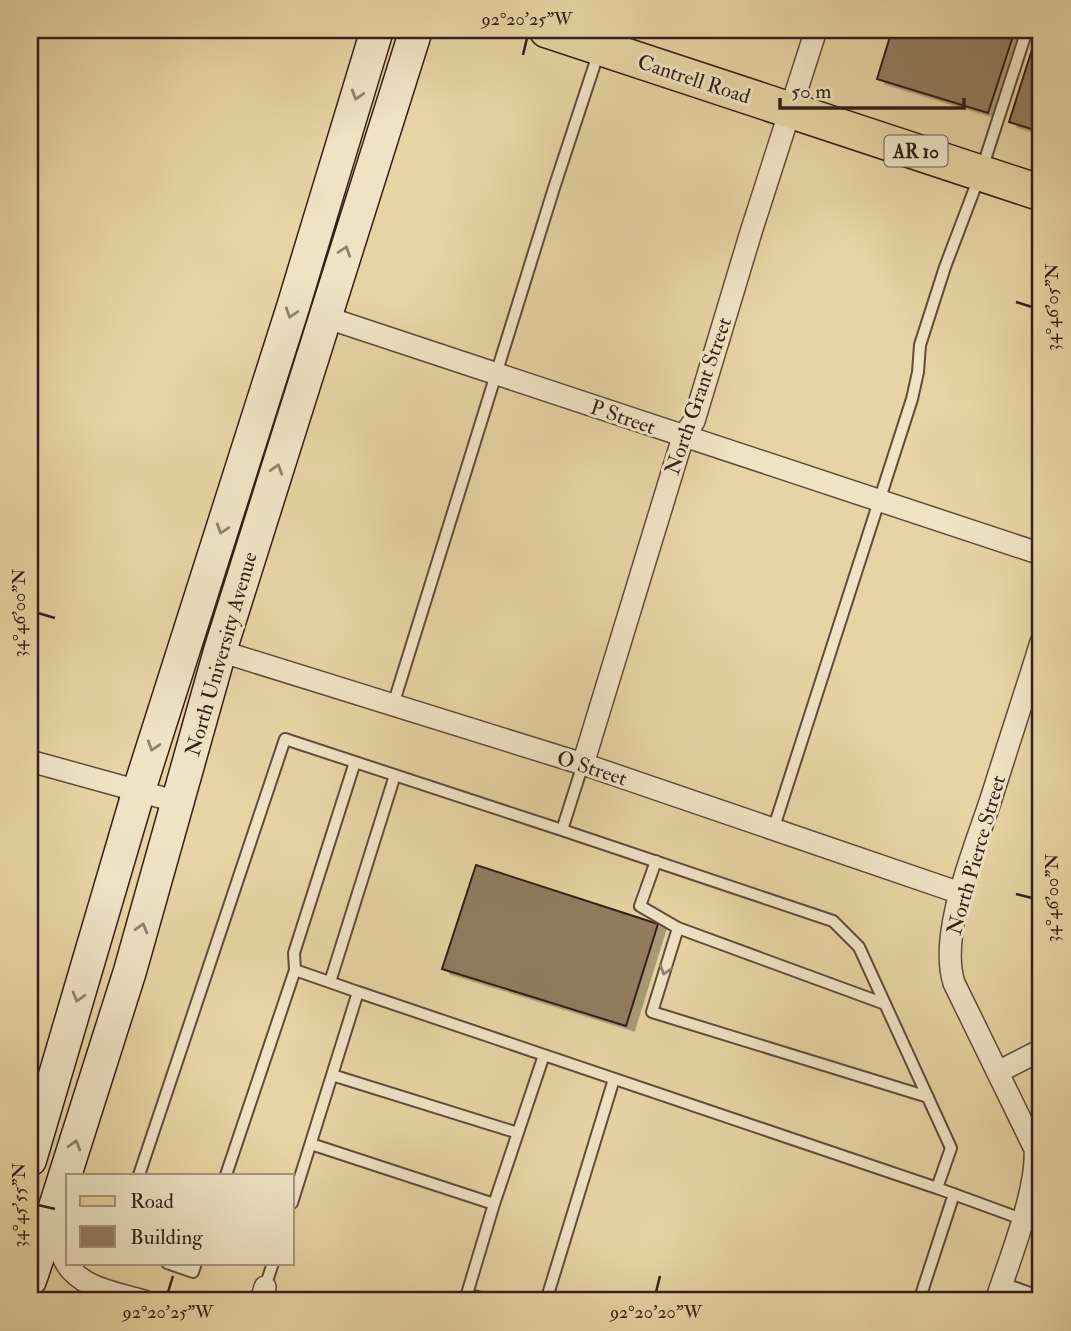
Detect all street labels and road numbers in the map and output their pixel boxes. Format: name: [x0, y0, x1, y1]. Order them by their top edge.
street label: Cantrell Road: [634, 49, 754, 111]
road number: AR 10: [884, 136, 948, 167]
street label: North Grant Street: [659, 314, 738, 479]
street label: P Street: [587, 394, 659, 441]
street label: North University Avenue: [179, 549, 264, 759]
street label: O Street: [553, 744, 630, 793]
street label: North Pierce Street: [941, 772, 1012, 938]

